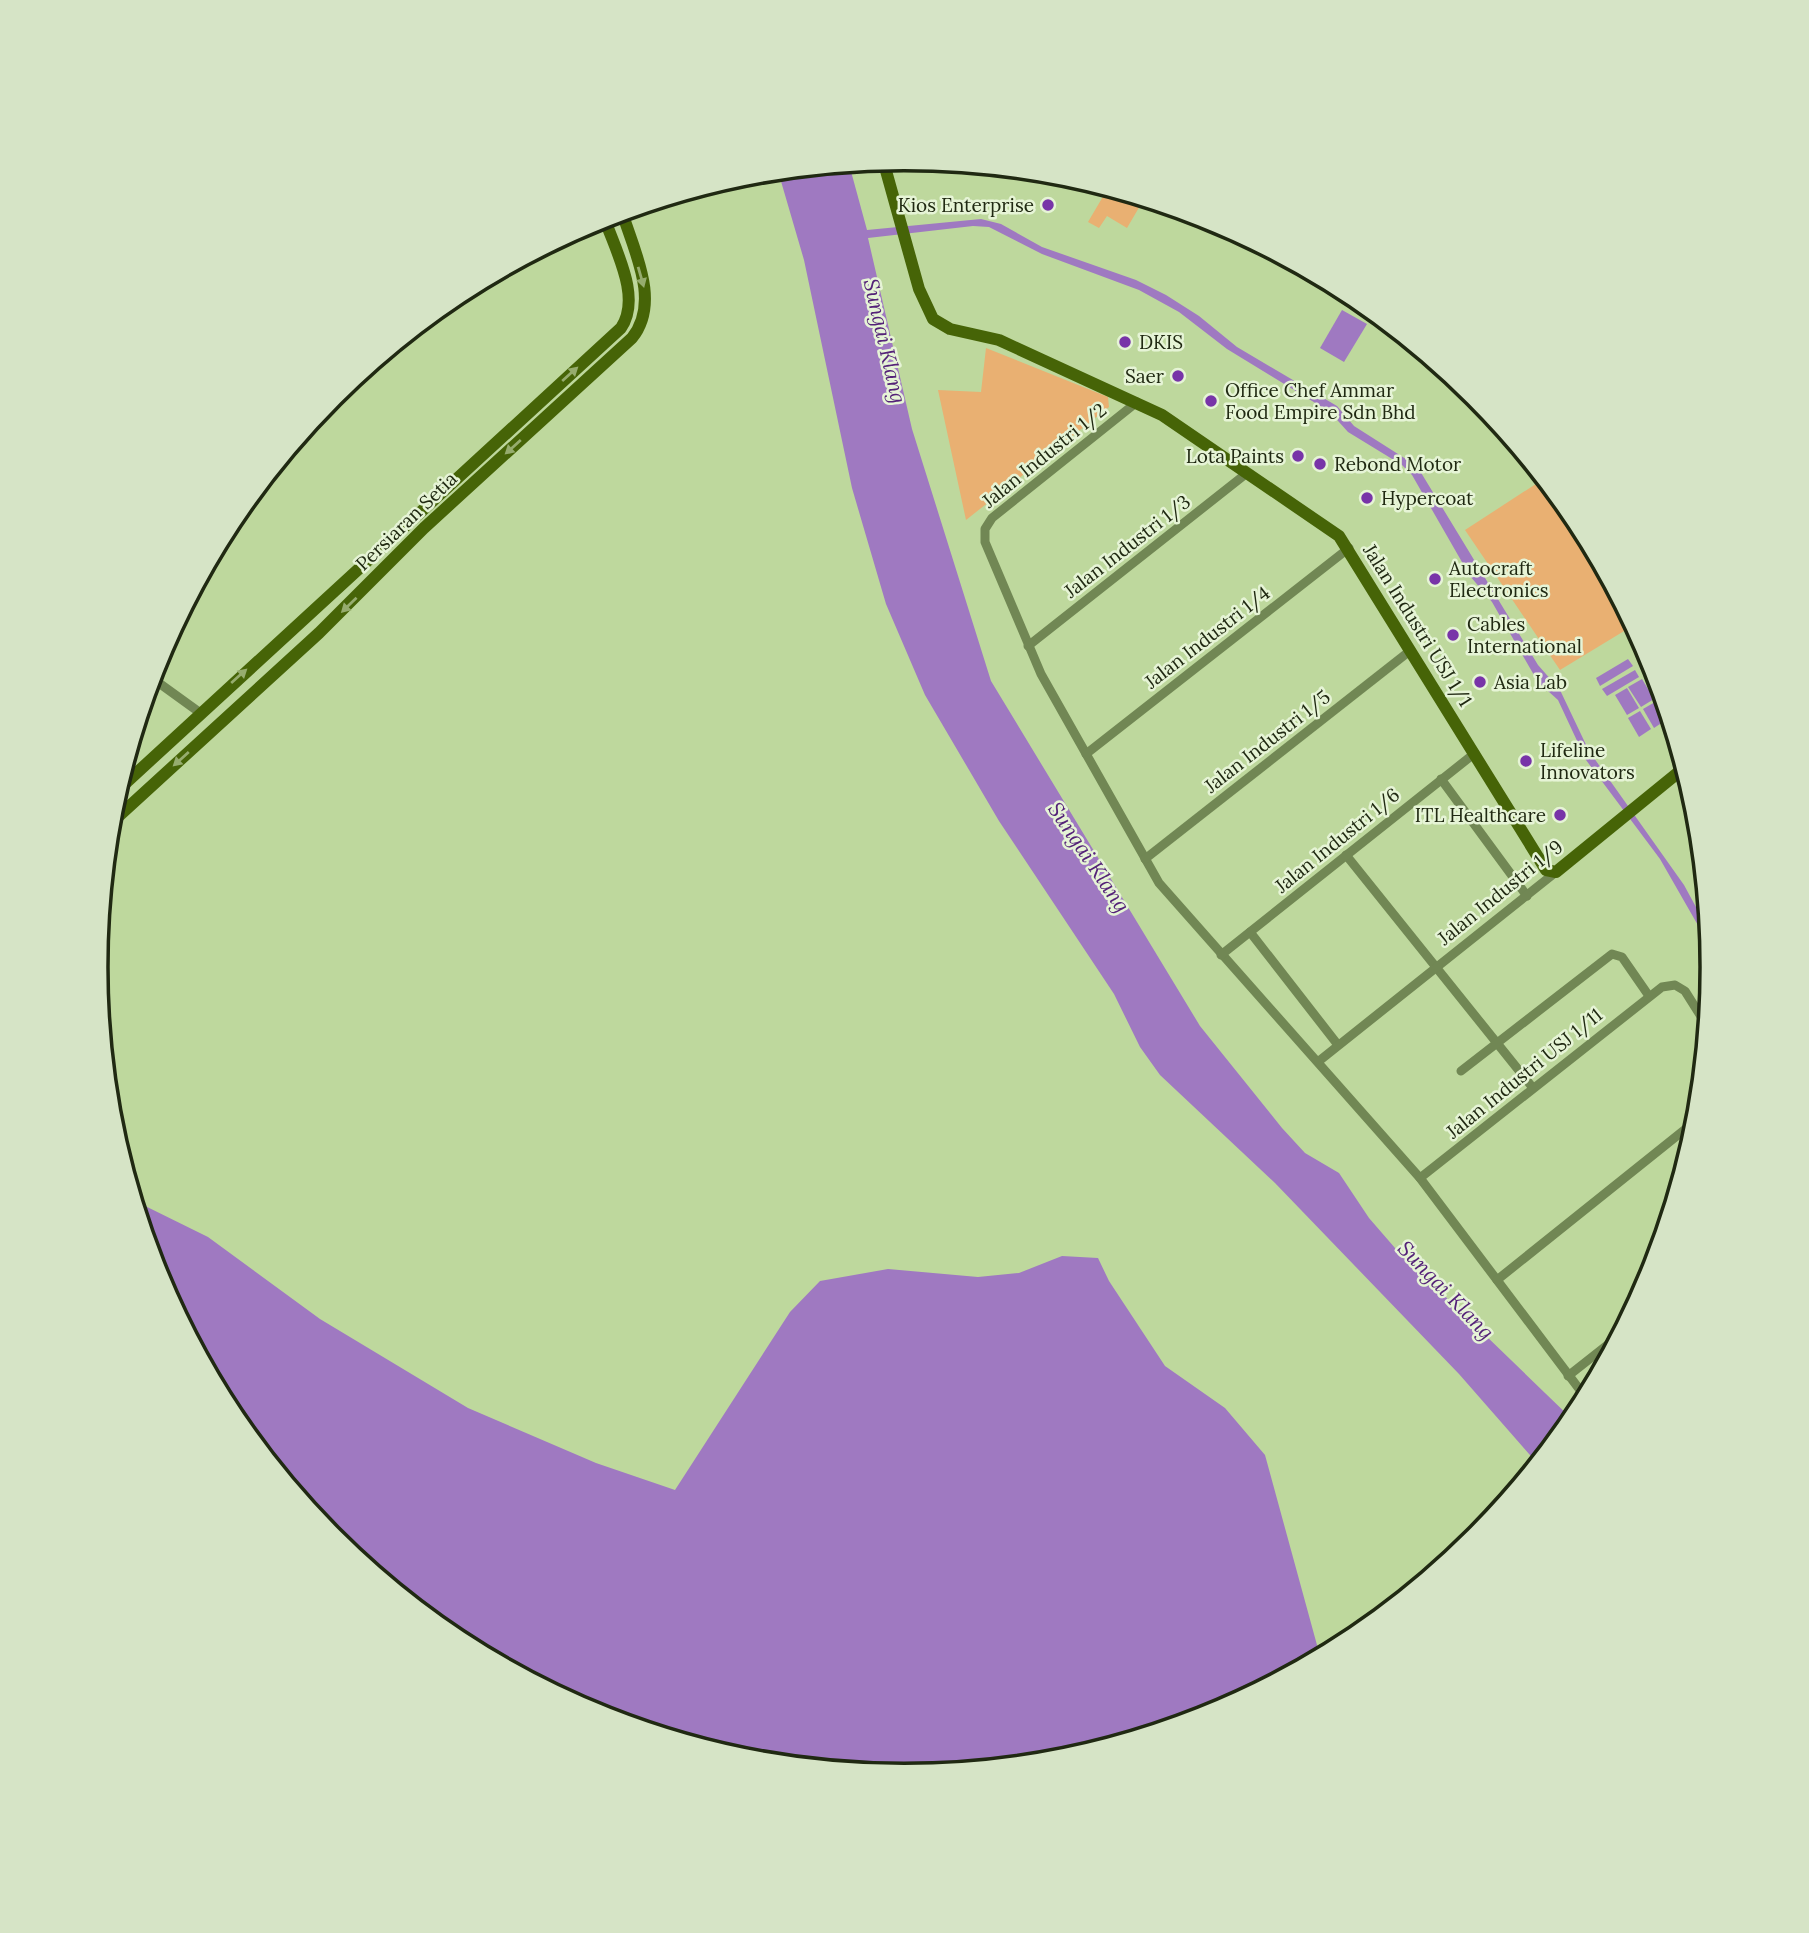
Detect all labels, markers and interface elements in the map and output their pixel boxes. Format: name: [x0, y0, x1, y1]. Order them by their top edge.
place label: Kios Enterprise: [898, 193, 1034, 217]
marker: Kios Enterprise: [1040, 197, 1056, 213]
one-way arrow: [636, 266, 647, 288]
water label: Sungai Klang: [858, 276, 912, 406]
place label: DKIS: [1139, 330, 1183, 354]
marker: DKIS: [1117, 334, 1133, 350]
place label: Saer: [1125, 364, 1165, 388]
one-way arrow: [561, 367, 578, 383]
marker: Saer: [1170, 368, 1186, 384]
place label: Office Chef Ammar Food Empire Sdn Bhd: [1225, 378, 1416, 424]
marker: Office Chef Ammar Food Empire Sdn Bhd: [1203, 393, 1219, 409]
street label: Jalan Industri 1/2: [976, 397, 1112, 514]
one-way arrow: [504, 439, 522, 455]
place label: Lota Paints: [1186, 444, 1284, 468]
marker: Lota Paints: [1290, 448, 1306, 464]
place label: Rebond Motor: [1334, 452, 1462, 476]
marker: Rebond Motor: [1312, 456, 1328, 472]
street label: Persiaran Setia: [350, 467, 462, 575]
place label: Hypercoat: [1381, 486, 1474, 510]
street label: Jalan Industri 1/3: [1058, 489, 1196, 604]
marker: Hypercoat: [1359, 490, 1375, 506]
street label: Jalan Industri USJ 1/1: [1357, 538, 1478, 711]
place label: Autocraft Electronics: [1448, 556, 1549, 602]
marker: Autocraft Electronics: [1427, 571, 1443, 587]
street label: Jalan Industri 1/4: [1139, 581, 1275, 695]
one-way arrow: [340, 596, 357, 613]
place label: Cables International: [1467, 612, 1582, 658]
marker: Cables International: [1445, 627, 1461, 643]
one-way arrow: [230, 668, 248, 684]
place label: Asia Lab: [1493, 670, 1567, 694]
marker: Asia Lab: [1472, 674, 1488, 690]
street label: Jalan Industri 1/5: [1198, 684, 1335, 799]
place label: Lifeline Innovators: [1540, 738, 1635, 784]
one-way arrow: [173, 751, 190, 766]
marker: Lifeline Innovators: [1518, 753, 1534, 769]
street label: Jalan Industri 1/6: [1269, 782, 1405, 899]
water label: Sungai Klang: [1042, 797, 1136, 917]
place label: ITL Healthcare: [1415, 803, 1546, 827]
marker: ITL Healthcare: [1552, 807, 1568, 823]
street label: Jalan Industri 1/9: [1432, 834, 1568, 951]
street label: Jalan Industri USJ 1/11: [1440, 1003, 1608, 1145]
water label: Sungai Klang: [1392, 1235, 1500, 1345]

